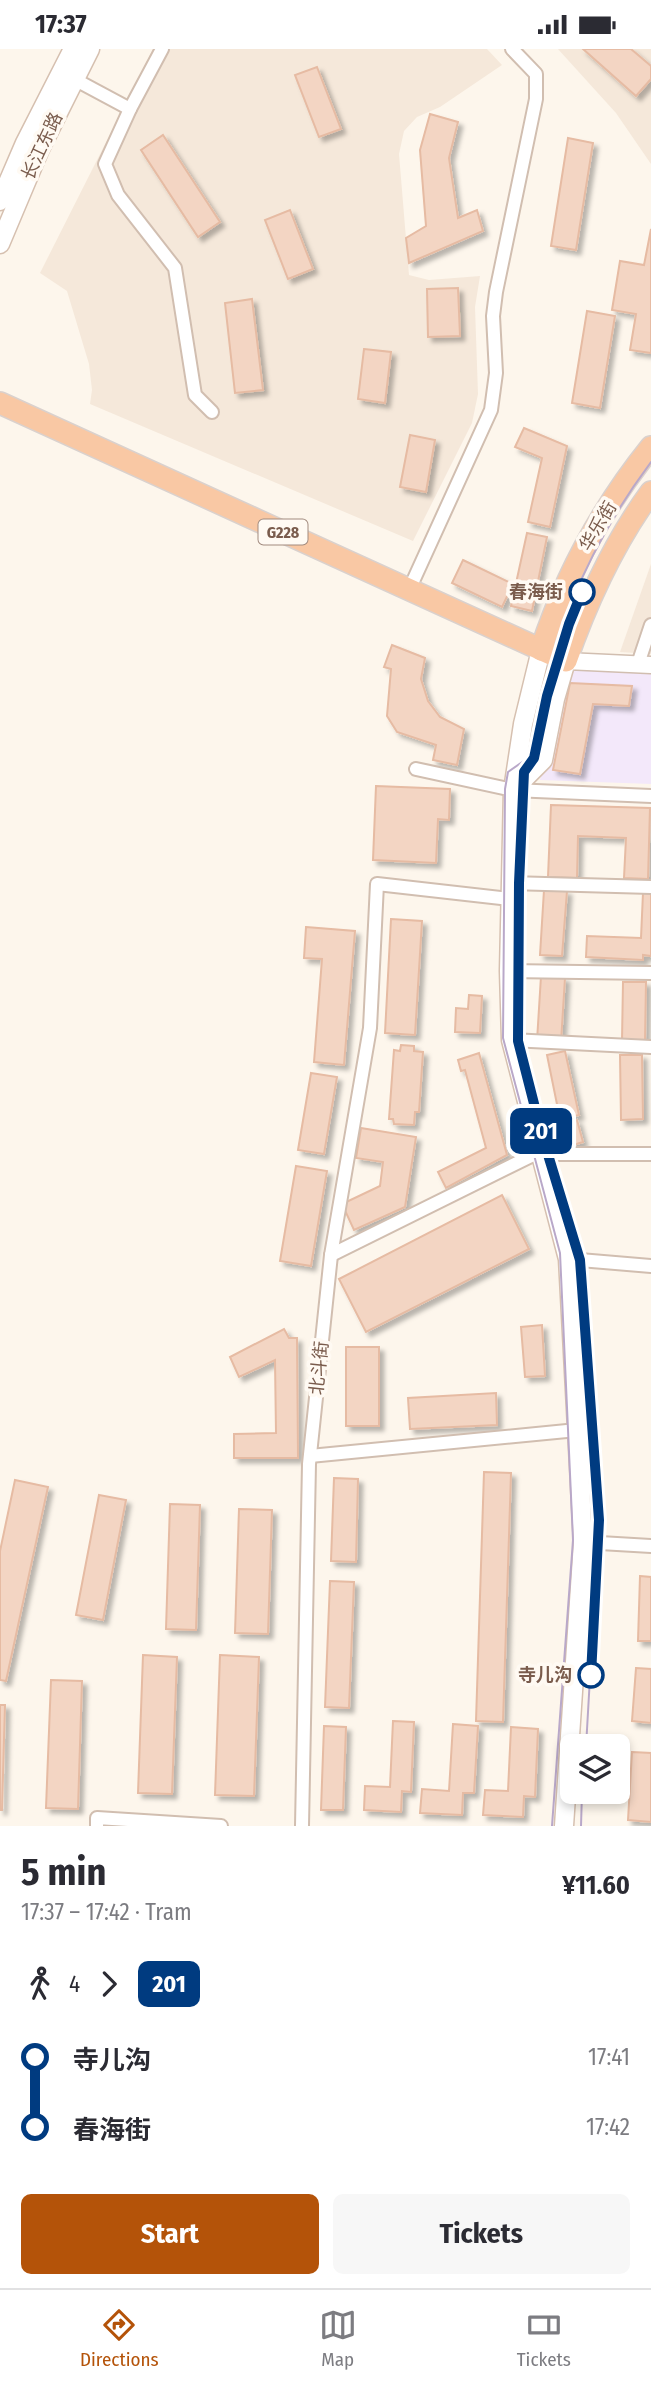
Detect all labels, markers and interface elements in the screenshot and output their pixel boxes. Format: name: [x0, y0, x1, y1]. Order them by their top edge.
text: 17:37: [35, 9, 87, 40]
street label: 长江东路: [17, 109, 67, 183]
street label: 华乐街: [575, 497, 621, 555]
road number: G228: [258, 519, 308, 545]
marker: 春海街: [569, 579, 595, 605]
place label: 春海街: [509, 581, 563, 603]
line badge: 201: [501, 1108, 581, 1154]
text: 201: [524, 1117, 558, 1145]
street label: 北斗街: [305, 1340, 333, 1396]
marker: 寺儿沟: [578, 1662, 604, 1688]
place label: 寺儿沟: [518, 1664, 572, 1686]
map controls: [560, 1734, 630, 1804]
button: layers: [560, 1734, 630, 1804]
text: 5 min: [21, 1849, 106, 1895]
text: ¥11.60: [562, 1870, 630, 1901]
text: 17:37 – 17:42 · Tram: [21, 1898, 192, 1926]
icon: walk: [21, 1965, 59, 2003]
icon: forward: [90, 1965, 128, 2003]
text: 4: [69, 1970, 80, 1998]
text: 201: [152, 1970, 186, 1998]
text: 17:41: [588, 2043, 630, 2071]
text: 寺儿沟: [73, 2045, 151, 2076]
text: 17:42: [586, 2113, 630, 2141]
text: 春海街: [73, 2115, 151, 2146]
button: Start: [21, 2194, 319, 2274]
button: Tickets: [333, 2194, 630, 2274]
tab: Directions: [80, 2306, 159, 2371]
tab: Map: [319, 2306, 357, 2371]
tab: Tickets: [517, 2306, 571, 2371]

